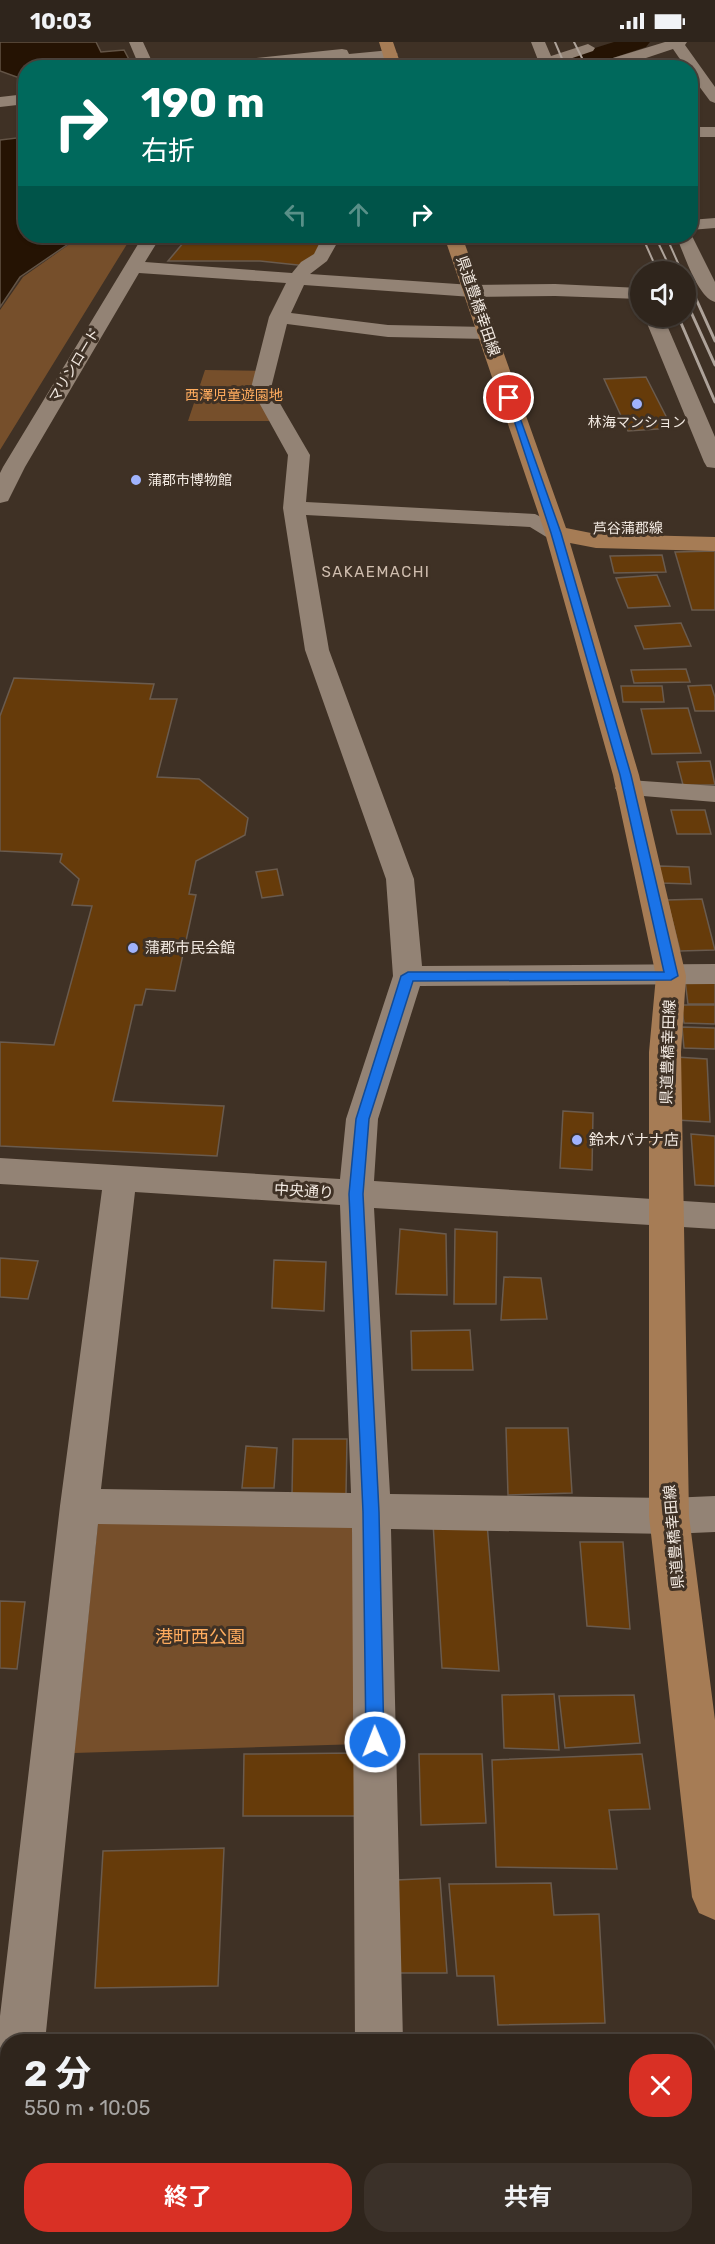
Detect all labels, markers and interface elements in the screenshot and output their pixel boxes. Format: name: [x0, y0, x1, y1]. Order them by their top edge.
text: 10:03: [30, 8, 92, 35]
text: 190 m: [141, 78, 265, 128]
icon: right: [42, 84, 120, 162]
text: 右折: [141, 135, 195, 167]
icon: left: [279, 198, 312, 231]
icon: ahead: [342, 198, 375, 231]
icon: right: [405, 198, 438, 231]
street label: 県道豊橋幸田線: [452, 253, 504, 359]
map controls: [630, 261, 696, 327]
button: sound: [630, 261, 696, 327]
street label: マリンロード: [46, 325, 103, 406]
pin: [483, 372, 534, 423]
icon: arrive: [492, 381, 525, 414]
park label: 西澤児童遊園地: [185, 387, 283, 404]
marker: 林海マンション: [630, 397, 644, 411]
place label: 林海マンション: [588, 414, 686, 431]
place label: 蒲郡市博物館: [148, 472, 232, 489]
marker: 蒲郡市博物館: [129, 473, 143, 487]
street label: 芦谷蒲郡線: [593, 519, 663, 538]
district label: SAKAEMACHI: [322, 563, 430, 581]
place label: 蒲郡市民会館: [145, 939, 235, 957]
marker: 蒲郡市民会館: [126, 941, 140, 955]
street label: 県道豊橋幸田線: [657, 999, 679, 1105]
place label: 鈴木バナナ店: [589, 1131, 679, 1149]
marker: 鈴木バナナ店: [570, 1133, 584, 1147]
street label: 中央通り: [273, 1180, 335, 1202]
street label: 県道豊橋幸田線: [660, 1484, 688, 1590]
park label: 港町西公園: [155, 1626, 245, 1648]
position arrow: [343, 1710, 407, 1774]
text: 2 分: [24, 2052, 91, 2095]
button: close: [629, 2054, 692, 2117]
text: 550 m · 10:05: [24, 2096, 151, 2120]
button: 終了: [24, 2163, 352, 2232]
button: 共有: [364, 2163, 692, 2232]

